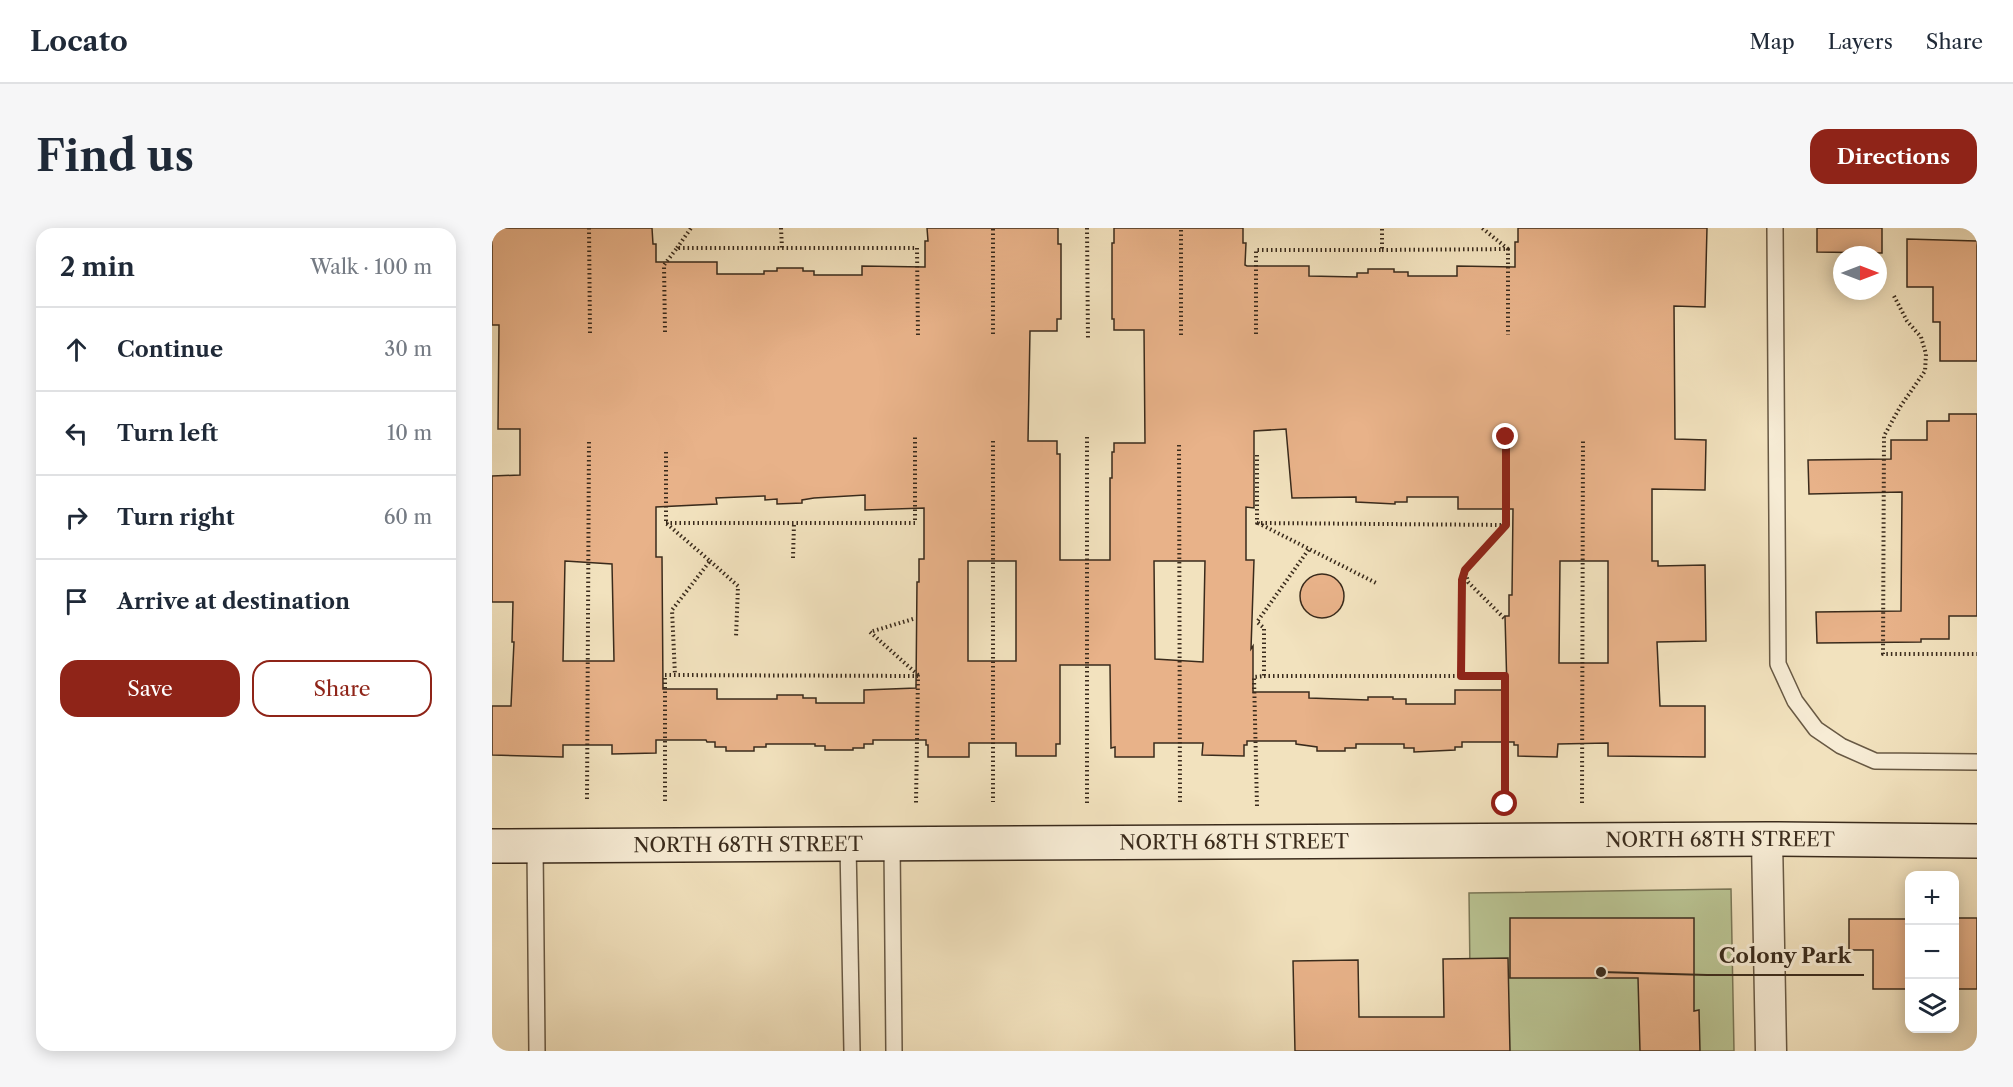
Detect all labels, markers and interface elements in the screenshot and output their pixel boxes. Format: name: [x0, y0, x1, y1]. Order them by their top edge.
text: Locato: [30, 24, 128, 58]
text: Map: [1750, 29, 1795, 54]
text: Layers: [1828, 29, 1893, 54]
text: Share: [1926, 29, 1983, 54]
button: Directions: [1810, 129, 1977, 184]
text: Find us: [36, 130, 194, 182]
north arrow: [1833, 246, 1887, 300]
text: 2 min: [60, 251, 135, 283]
text: Walk · 100 m: [310, 255, 432, 279]
icon: ahead: [60, 333, 93, 366]
text: Continue: [117, 336, 223, 363]
text: 30 m: [384, 337, 432, 361]
icon: left: [60, 417, 93, 450]
text: Turn left: [117, 420, 218, 447]
text: 10 m: [387, 421, 432, 445]
route end: [1492, 423, 1518, 449]
icon: right: [60, 501, 93, 534]
text: Turn right: [117, 504, 235, 531]
text: 60 m: [384, 505, 432, 529]
icon: arrive: [60, 585, 93, 618]
text: Arrive at destination: [117, 588, 350, 615]
button: Save: [60, 660, 240, 717]
button: Share: [252, 660, 432, 717]
route start: [1491, 790, 1517, 816]
street label: NORTH 68TH STREET: [1605, 827, 1835, 852]
street label: NORTH 68TH STREET: [1119, 829, 1349, 855]
street label: NORTH 68TH STREET: [633, 832, 863, 857]
map controls: [1905, 871, 1959, 1033]
button: +: [1905, 871, 1959, 925]
button: −: [1905, 925, 1959, 979]
callout: Colony Park: [1707, 936, 1864, 975]
text: Colony Park: [1719, 943, 1852, 968]
button: layers: [1905, 979, 1959, 1033]

